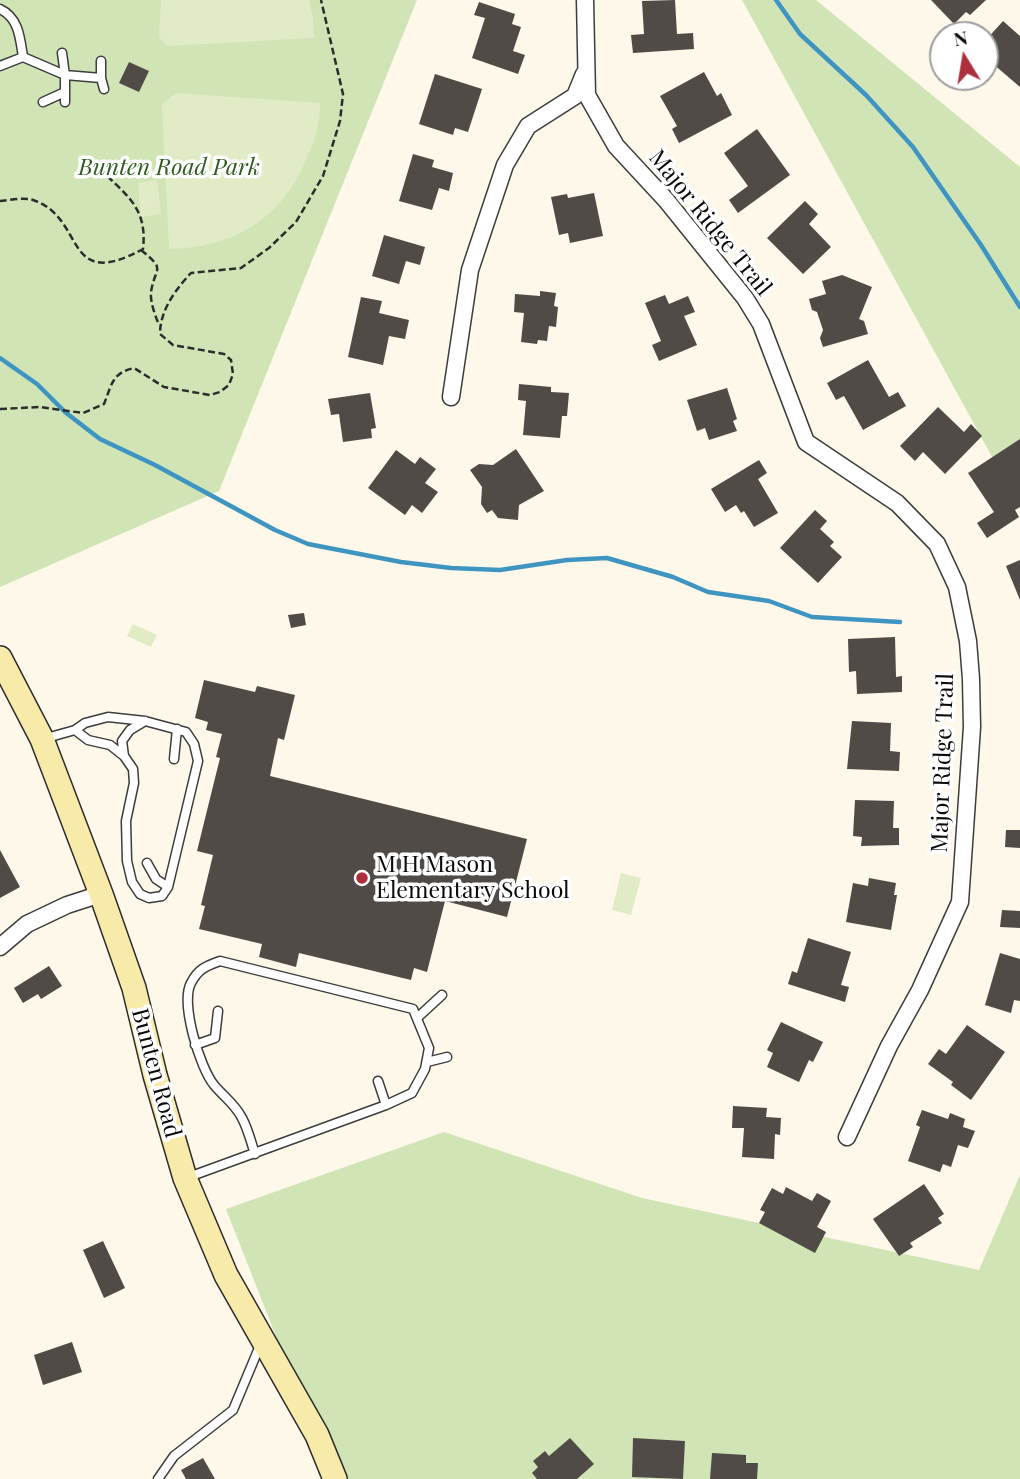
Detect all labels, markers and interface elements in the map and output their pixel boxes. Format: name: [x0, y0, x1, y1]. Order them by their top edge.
north arrow: [929, 21, 999, 91]
text: N: [951, 23, 970, 51]
street label: Major Ridge Trail: [643, 145, 777, 301]
park label: Bunten Road Park: [78, 154, 260, 182]
street label: Major Ridge Trail: [926, 673, 960, 853]
place label: M H Mason Elementary School: [376, 851, 570, 905]
marker: M H Mason Elementary School: [354, 870, 370, 886]
street label: Bunten Road: [125, 1005, 187, 1141]

